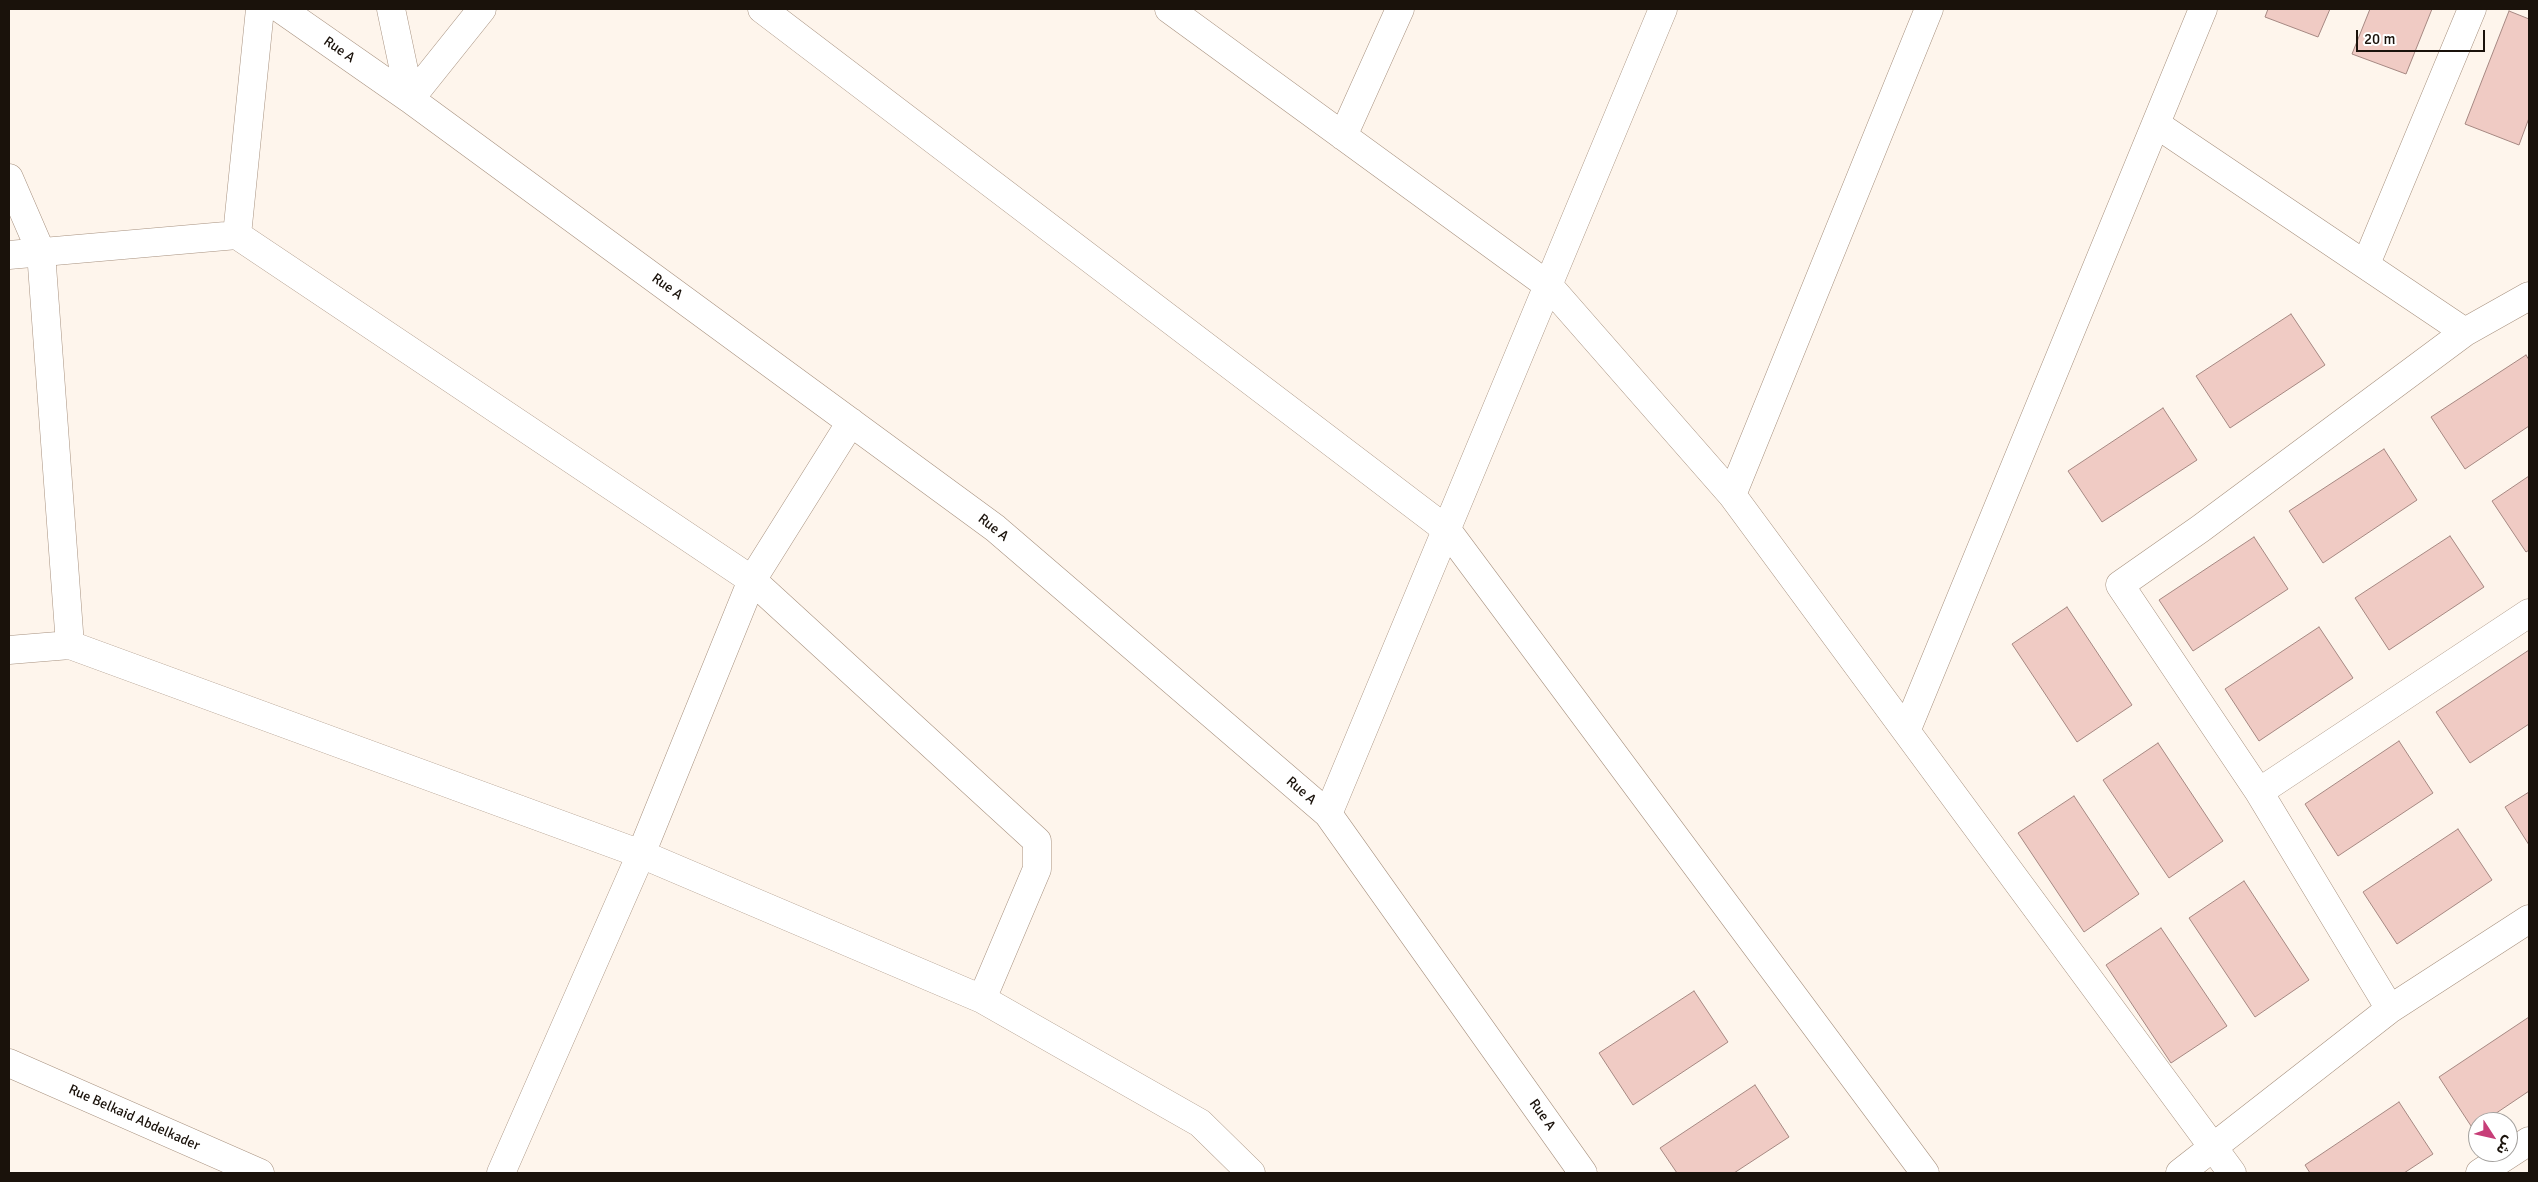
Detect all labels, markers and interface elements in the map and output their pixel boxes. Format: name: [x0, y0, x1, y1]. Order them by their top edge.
scale bar: [2358, 20, 2487, 52]
text: 20 m: [2364, 30, 2395, 48]
street label: Rue A: [320, 33, 358, 67]
street label: Rue A: [648, 270, 686, 304]
street label: Rue A: [974, 511, 1012, 545]
street label: Rue A: [1283, 773, 1319, 809]
street label: Rue Belkaid Abdelkader: [66, 1081, 202, 1155]
street label: Rue A: [1525, 1096, 1559, 1134]
north arrow: [2468, 1112, 2518, 1162]
text: ش: [2492, 1133, 2517, 1158]

